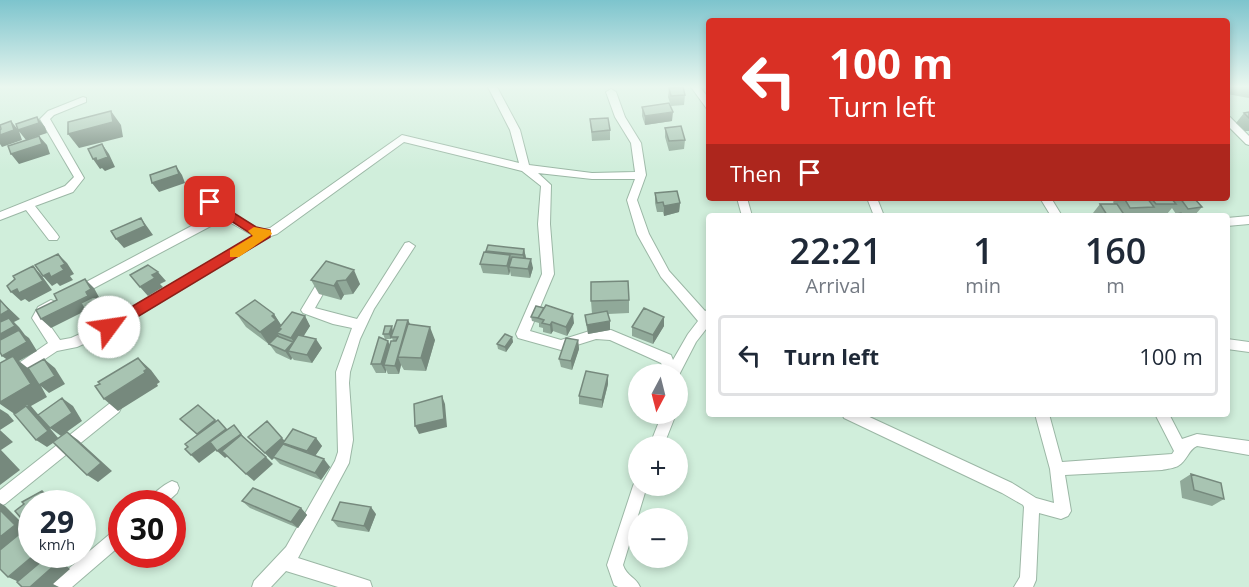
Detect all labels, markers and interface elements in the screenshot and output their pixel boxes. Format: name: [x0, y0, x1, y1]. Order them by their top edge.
text: 100 m: [829, 34, 953, 91]
icon: left: [730, 42, 808, 120]
text: Turn left: [829, 88, 936, 125]
icon: arrive: [793, 156, 826, 189]
text: Then: [730, 158, 781, 188]
pin: [184, 176, 235, 227]
icon: arrive: [193, 185, 226, 218]
text: 22:21: [790, 226, 882, 275]
text: 1: [973, 226, 994, 275]
text: 160: [1085, 226, 1146, 275]
text: Arrival: [806, 272, 866, 299]
text: min: [965, 272, 1001, 299]
text: m: [1106, 272, 1125, 299]
position arrow: [77, 295, 141, 359]
icon: left: [733, 339, 766, 372]
text: Turn left: [784, 341, 879, 371]
text: 100 m: [1139, 341, 1203, 371]
north arrow: [628, 364, 688, 424]
map controls: [628, 364, 688, 568]
button: +: [628, 436, 688, 496]
speed limit sign: 30: [108, 490, 186, 568]
text: 29: [40, 501, 74, 542]
button: −: [628, 508, 688, 568]
text: km/h: [39, 534, 75, 554]

